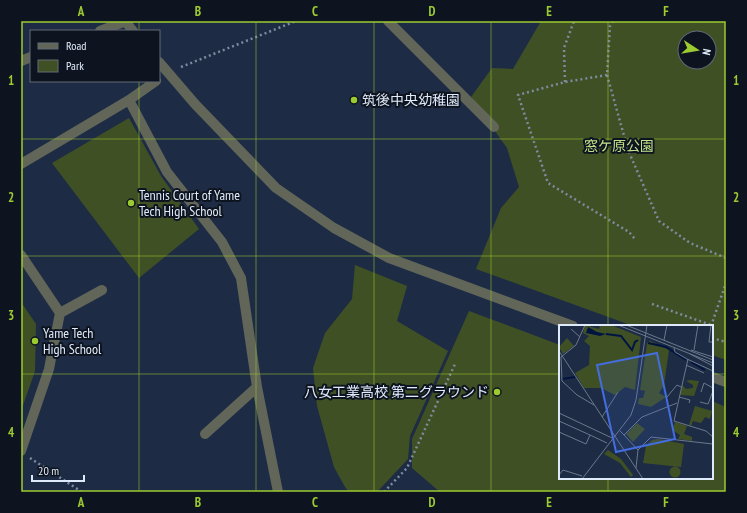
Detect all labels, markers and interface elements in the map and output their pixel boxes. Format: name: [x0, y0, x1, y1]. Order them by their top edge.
text: A: [77, 3, 85, 20]
text: B: [195, 3, 201, 20]
text: C: [312, 3, 318, 20]
text: D: [429, 3, 436, 20]
text: E: [546, 3, 552, 20]
text: F: [663, 3, 669, 20]
legend: [30, 30, 160, 82]
north arrow: [677, 30, 717, 70]
text: Road: [66, 38, 86, 53]
text: N: [699, 48, 714, 56]
text: Park: [66, 58, 84, 73]
text: 1: [8, 72, 14, 89]
text: 1: [733, 72, 739, 89]
place label: 筑後中央幼稚園: [362, 91, 460, 109]
marker: 筑後中央幼稚園: [349, 95, 359, 105]
park label: 窓ケ原公園: [584, 137, 654, 155]
place label: Tennis Court of Yame Tech High School: [139, 186, 240, 220]
text: 2: [8, 189, 14, 206]
text: 2: [733, 189, 739, 206]
marker: Tennis Court of Yame Tech High School: [126, 198, 136, 208]
text: 3: [8, 307, 14, 324]
text: 3: [733, 307, 739, 324]
place label: Yame Tech High School: [43, 324, 102, 358]
inset map: [559, 325, 713, 479]
marker: Yame Tech High School: [30, 336, 40, 346]
place label: 八女工業高校 第二グラウンド: [304, 383, 489, 401]
marker: 八女工業高校 第二グラウンド: [492, 387, 502, 397]
text: 4: [8, 424, 15, 441]
text: 4: [733, 424, 740, 441]
scale bar: [32, 457, 84, 483]
text: 20 m: [38, 463, 59, 478]
text: A: [77, 494, 85, 511]
text: B: [195, 494, 201, 511]
text: C: [312, 494, 318, 511]
text: D: [429, 494, 436, 511]
text: E: [546, 494, 552, 511]
text: F: [663, 494, 669, 511]

